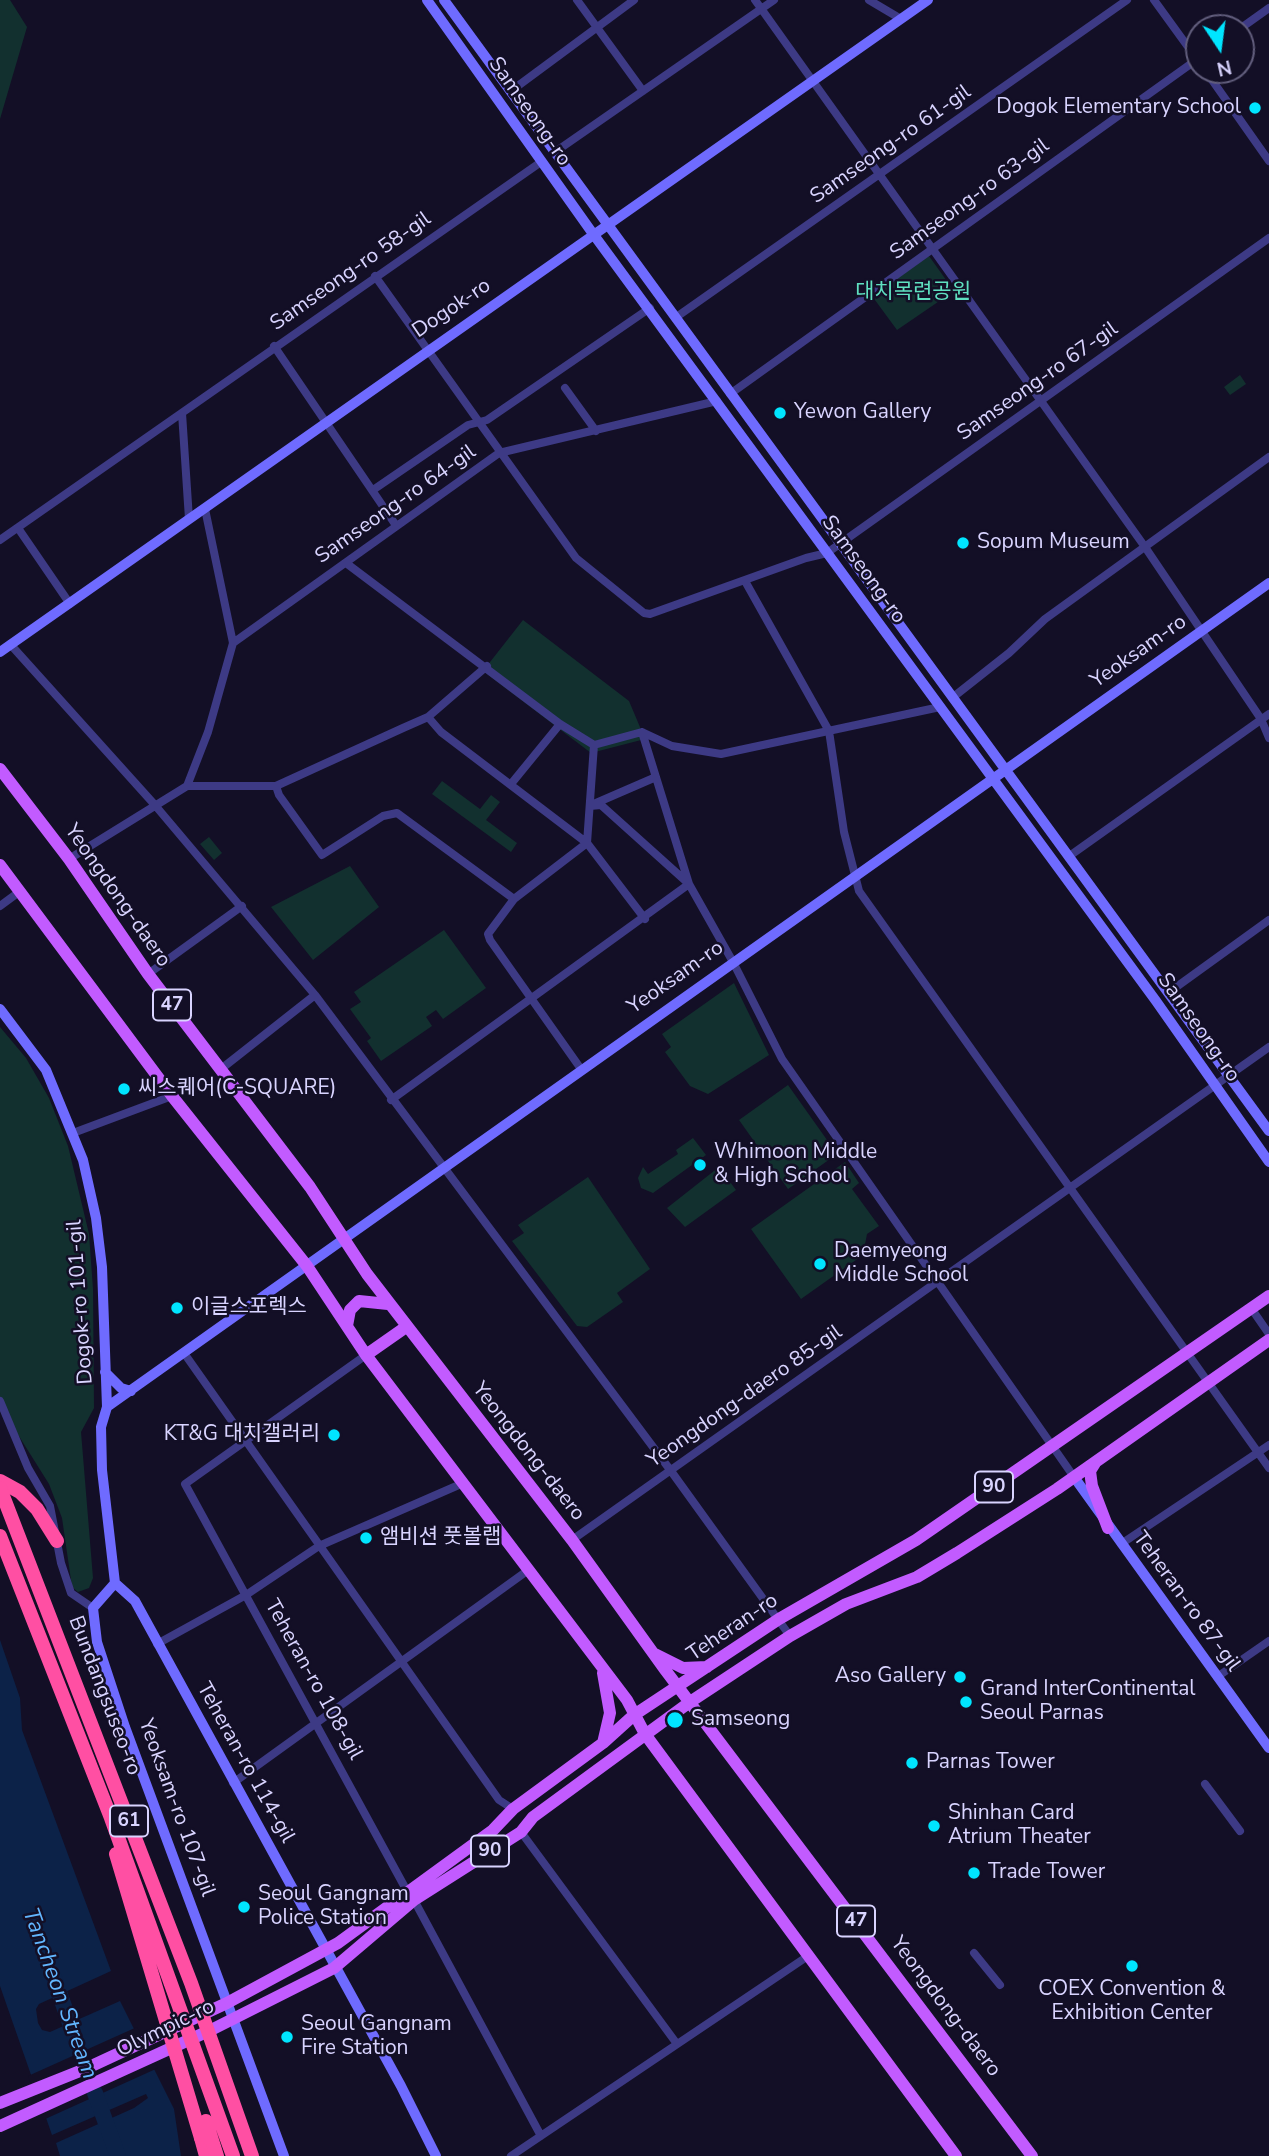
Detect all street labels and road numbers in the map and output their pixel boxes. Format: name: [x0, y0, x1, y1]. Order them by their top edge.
street label: Samseong-ro: [482, 53, 576, 171]
street label: Samseong-ro 61-gil: [806, 80, 976, 210]
street label: Samseong-ro 63-gil: [886, 134, 1054, 266]
street label: Samseong-ro 58-gil: [266, 207, 436, 337]
street label: Dogok-ro: [408, 274, 496, 344]
street label: Samseong-ro 67-gil: [953, 317, 1123, 447]
street label: Samseong-ro 64-gil: [311, 440, 481, 570]
street label: Samseong-ro: [815, 511, 911, 629]
street label: Yeoksam-ro: [1086, 610, 1192, 694]
street label: Yeongdong-daero: [58, 820, 176, 972]
street label: Yeoksam-ro: [623, 936, 729, 1020]
street label: Samseong-ro: [1151, 969, 1245, 1087]
road number: 47: [153, 990, 191, 1021]
street label: Dogok-ro 101-gil: [63, 1219, 99, 1385]
street label: Yeongdong-daero 85-gil: [643, 1320, 847, 1474]
street label: Yeongdong-daero: [466, 1378, 590, 1526]
road number: 90: [975, 1471, 1013, 1502]
street label: Teheran-ro 87-gil: [1127, 1527, 1245, 1677]
street label: Teheran-ro: [683, 1589, 783, 1667]
street label: Teheran-ro 108-gil: [258, 1595, 368, 1765]
street label: Bundangsuseo-ro: [62, 1613, 146, 1779]
street label: Teheran-ro 114-gil: [190, 1678, 300, 1848]
street label: Yeoksam-ro 107-gil: [132, 1716, 220, 1900]
road number: 61: [110, 1806, 148, 1837]
road number: 90: [471, 1836, 509, 1867]
road number: 47: [837, 1906, 875, 1937]
street label: Yeongdong-daero: [884, 1932, 1006, 2082]
street label: Olympic-ro: [113, 1995, 219, 2063]

